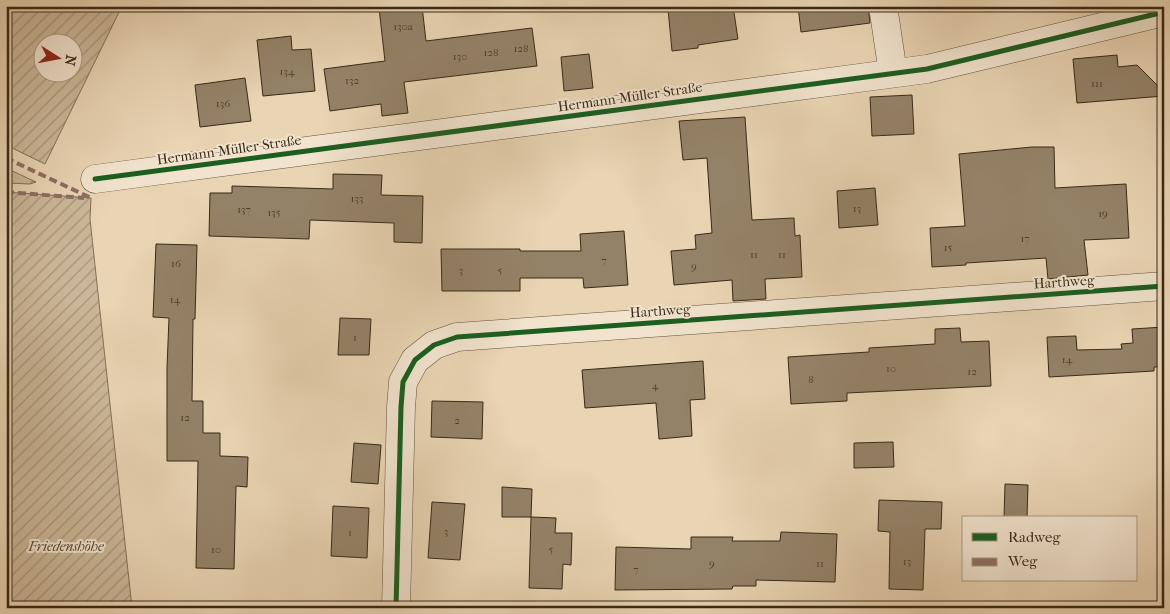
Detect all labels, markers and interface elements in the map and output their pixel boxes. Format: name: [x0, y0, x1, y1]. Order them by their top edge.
house number: 130a: [393, 20, 414, 33]
north arrow: [32, 32, 82, 82]
house number: 128: [513, 42, 529, 55]
house number: 128: [483, 46, 499, 59]
house number: 130: [453, 50, 467, 63]
text: N: [61, 54, 80, 68]
house number: 134: [280, 65, 295, 78]
house number: 132: [345, 74, 359, 87]
house number: 111: [1091, 77, 1103, 90]
street label: Hermann-Müller-Straße: [557, 78, 703, 116]
house number: 136: [216, 97, 230, 110]
street label: Hermann-Müller-Straße: [156, 131, 302, 169]
house number: 133: [351, 192, 363, 205]
house number: 13: [853, 202, 861, 215]
house number: 137: [237, 203, 251, 216]
house number: 135: [267, 206, 281, 219]
house number: 19: [1098, 207, 1108, 220]
house number: 17: [1020, 232, 1030, 245]
house number: 15: [944, 241, 953, 254]
house number: 11: [750, 248, 758, 261]
house number: 11: [778, 248, 786, 261]
house number: 7: [601, 254, 607, 267]
house number: 16: [171, 257, 181, 270]
house number: 9: [691, 260, 697, 273]
house number: 3: [459, 264, 463, 277]
house number: 5: [498, 264, 503, 277]
street label: Harthweg: [1033, 271, 1095, 293]
house number: 14: [170, 293, 181, 306]
street label: Harthweg: [629, 300, 691, 322]
house number: 1: [353, 331, 357, 344]
house number: 14: [1062, 353, 1073, 366]
house number: 10: [886, 362, 896, 375]
house number: 12: [967, 365, 977, 378]
house number: 8: [808, 373, 814, 386]
house number: 4: [652, 379, 659, 392]
house number: 12: [180, 411, 190, 424]
house number: 2: [454, 414, 460, 427]
legend: [962, 516, 1138, 582]
house number: 3: [444, 525, 448, 538]
house number: 1: [348, 526, 352, 539]
text: Radweg: [1008, 528, 1061, 546]
park label: Friedenshöhe: [27, 538, 104, 555]
house number: 10: [211, 543, 221, 556]
house number: 5: [549, 543, 554, 556]
text: Weg: [1007, 552, 1038, 570]
house number: 13: [903, 555, 911, 568]
house number: 9: [709, 557, 715, 570]
house number: 11: [816, 557, 824, 570]
house number: 7: [633, 563, 639, 576]

